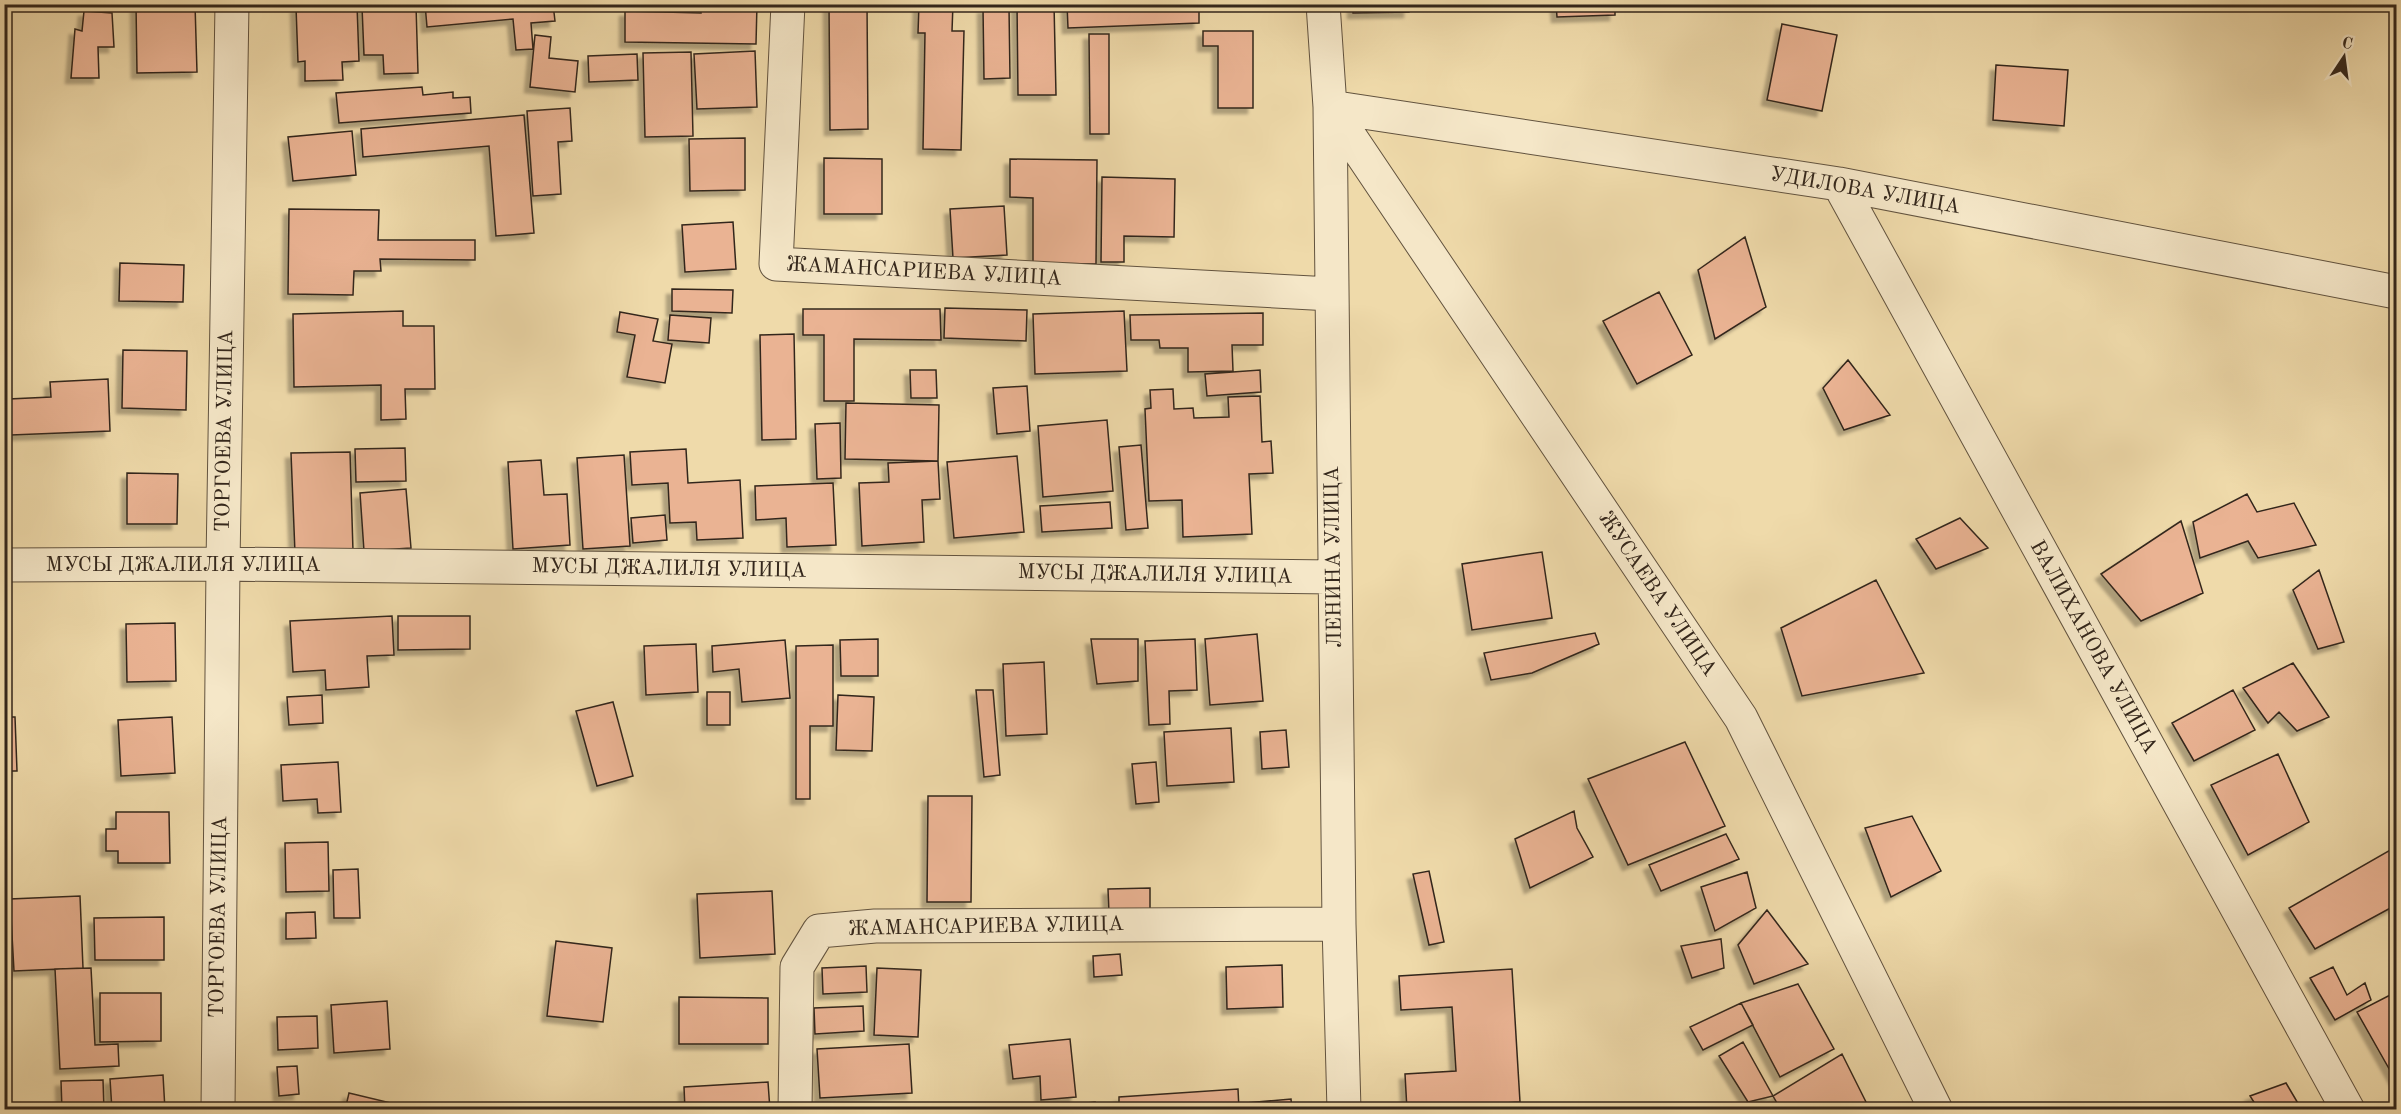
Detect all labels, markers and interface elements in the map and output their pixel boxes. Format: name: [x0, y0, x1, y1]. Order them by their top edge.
north arrow: [2314, 27, 2374, 87]
text: С: [2340, 35, 2354, 53]
street label: УДИЛОВА УЛИЦА: [1768, 164, 1962, 218]
street label: ЖАМАНСАРИЕВА УЛИЦА: [786, 254, 1062, 290]
street label: ТОРГОЕВА УЛИЦА: [213, 330, 237, 532]
street label: ЛЕНИНА УЛИЦА: [1322, 466, 1346, 648]
street label: ЖУСАЕВА УЛИЦА: [1594, 508, 1720, 680]
street label: ВАЛИХАНОВА УЛИЦА: [2026, 537, 2160, 757]
street label: МУСЫ ДЖАЛИЛЯ УЛИЦА: [46, 555, 320, 576]
street label: МУСЫ ДЖАЛИЛЯ УЛИЦА: [531, 556, 807, 582]
street label: МУСЫ ДЖАЛИЛЯ УЛИЦА: [1017, 562, 1293, 588]
street label: ТОРГОЕВА УЛИЦА: [207, 816, 231, 1018]
street label: ЖАМАНСАРИЕВА УЛИЦА: [848, 914, 1124, 940]

